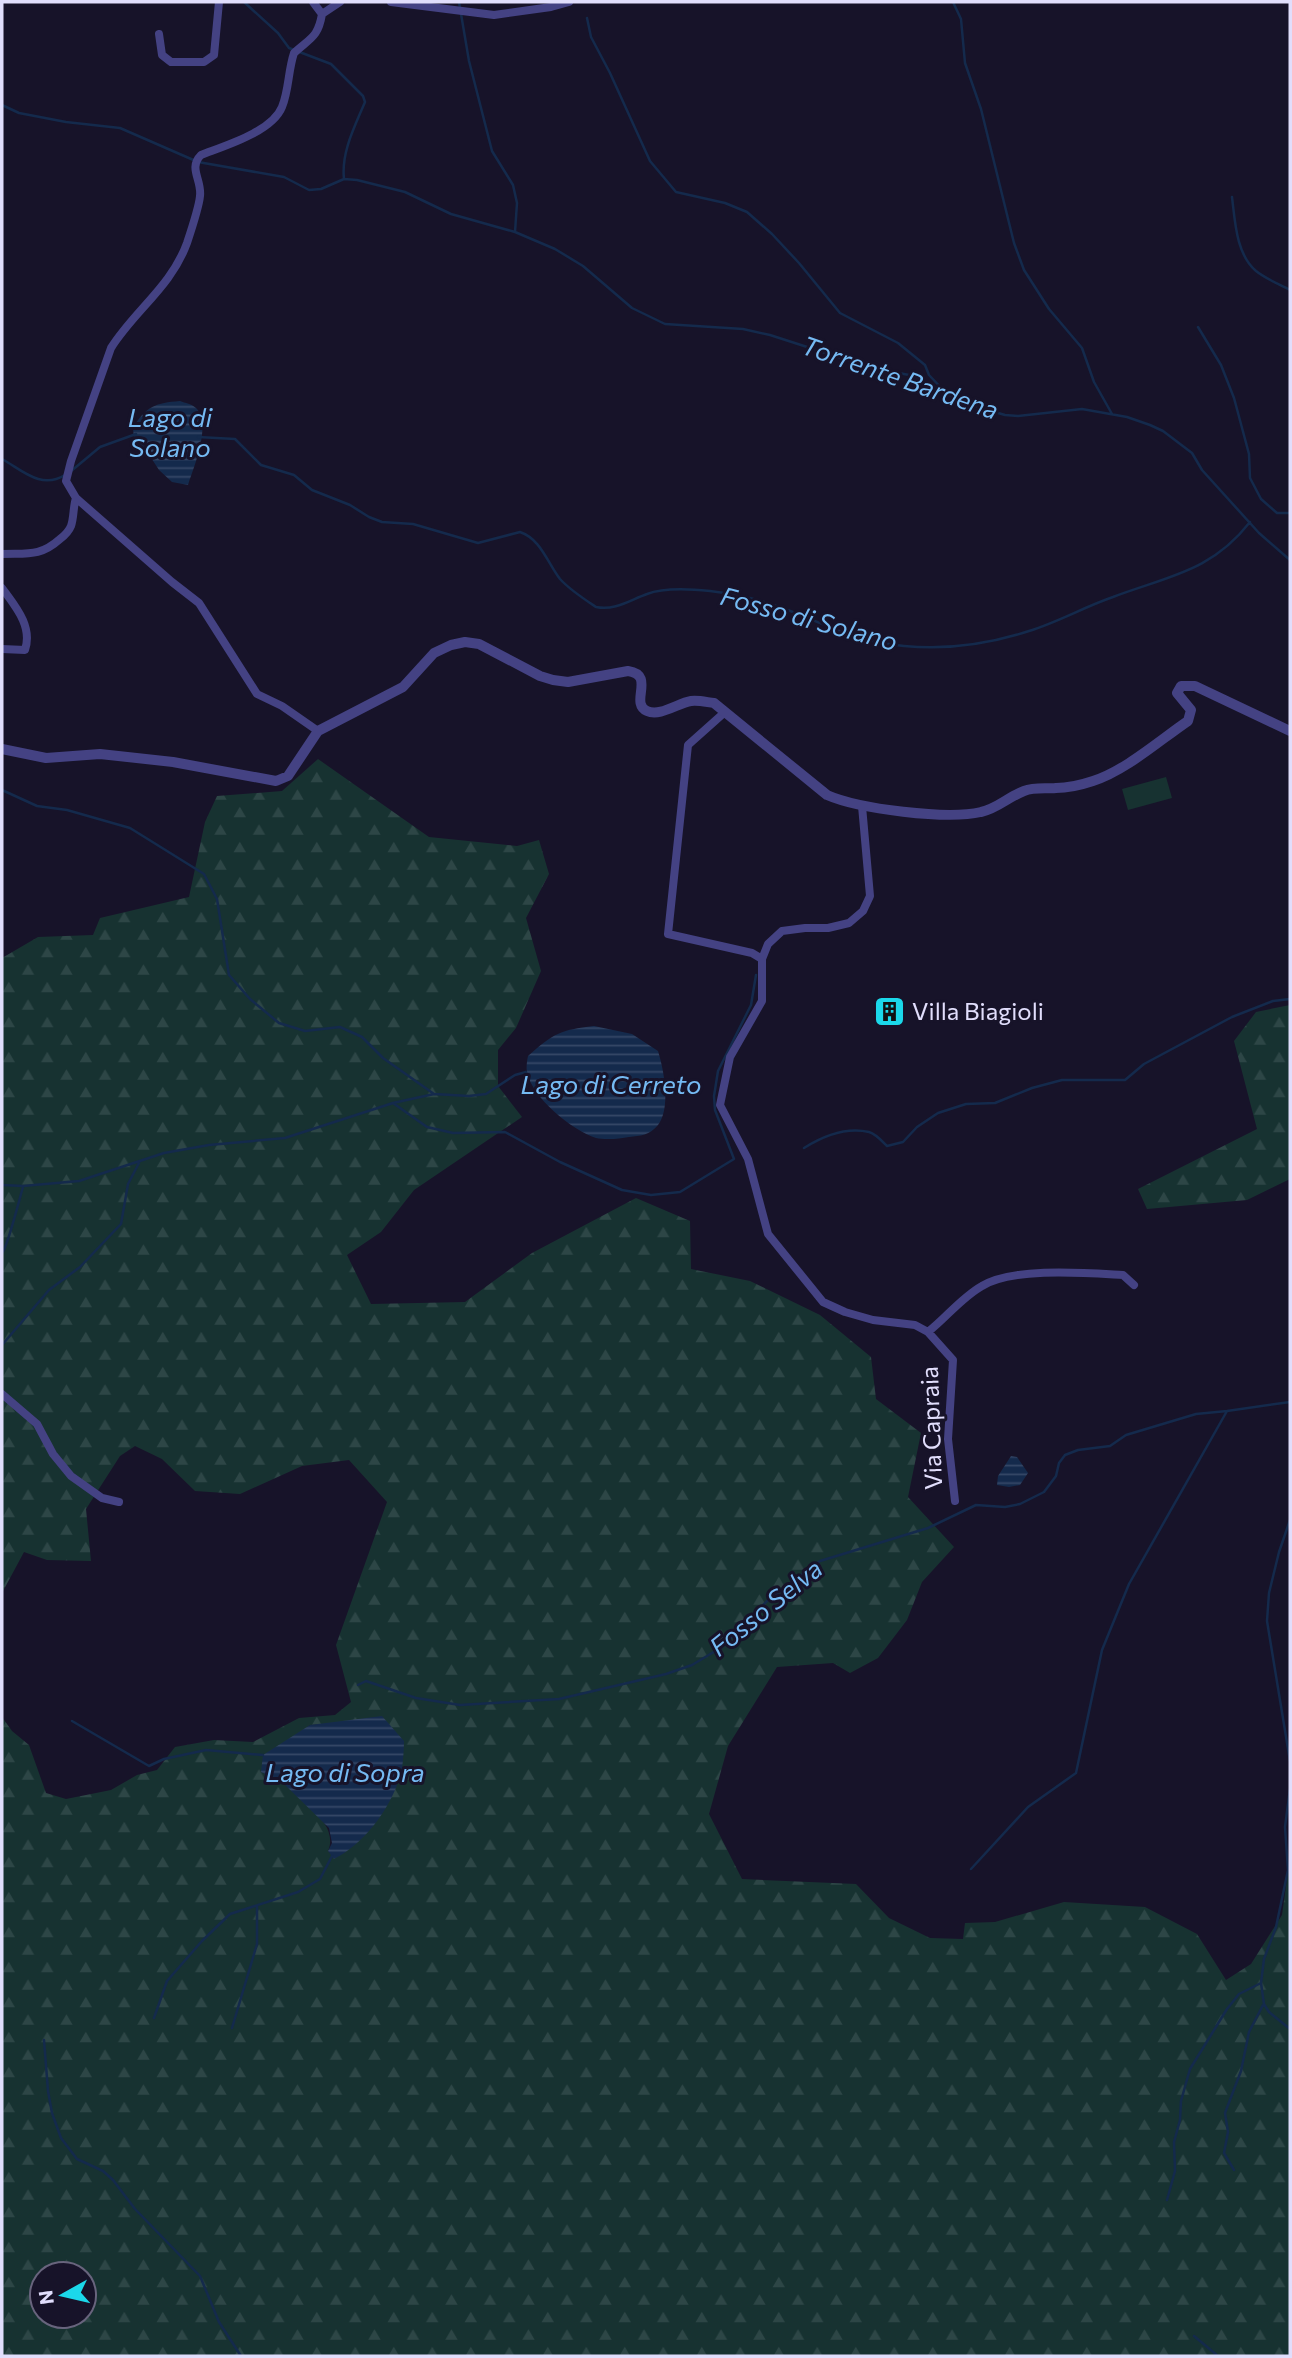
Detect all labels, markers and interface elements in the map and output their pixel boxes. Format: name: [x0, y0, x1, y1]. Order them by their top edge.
water label: Torrente Bardena: [798, 328, 1003, 425]
water label: Lago di Solano: [128, 401, 214, 462]
water label: Fosso di Solano: [718, 579, 901, 656]
building icon: Villa Biagioli: [872, 995, 906, 1029]
place label: Villa Biagioli: [912, 996, 1044, 1025]
water label: Lago di Cerreto: [521, 1068, 701, 1099]
street label: Via Capraia: [914, 1366, 947, 1490]
water label: Fosso Selva: [702, 1552, 828, 1662]
water label: Lago di Sopra: [265, 1756, 425, 1787]
north arrow: [28, 2260, 98, 2330]
text: N: [33, 2289, 58, 2306]

